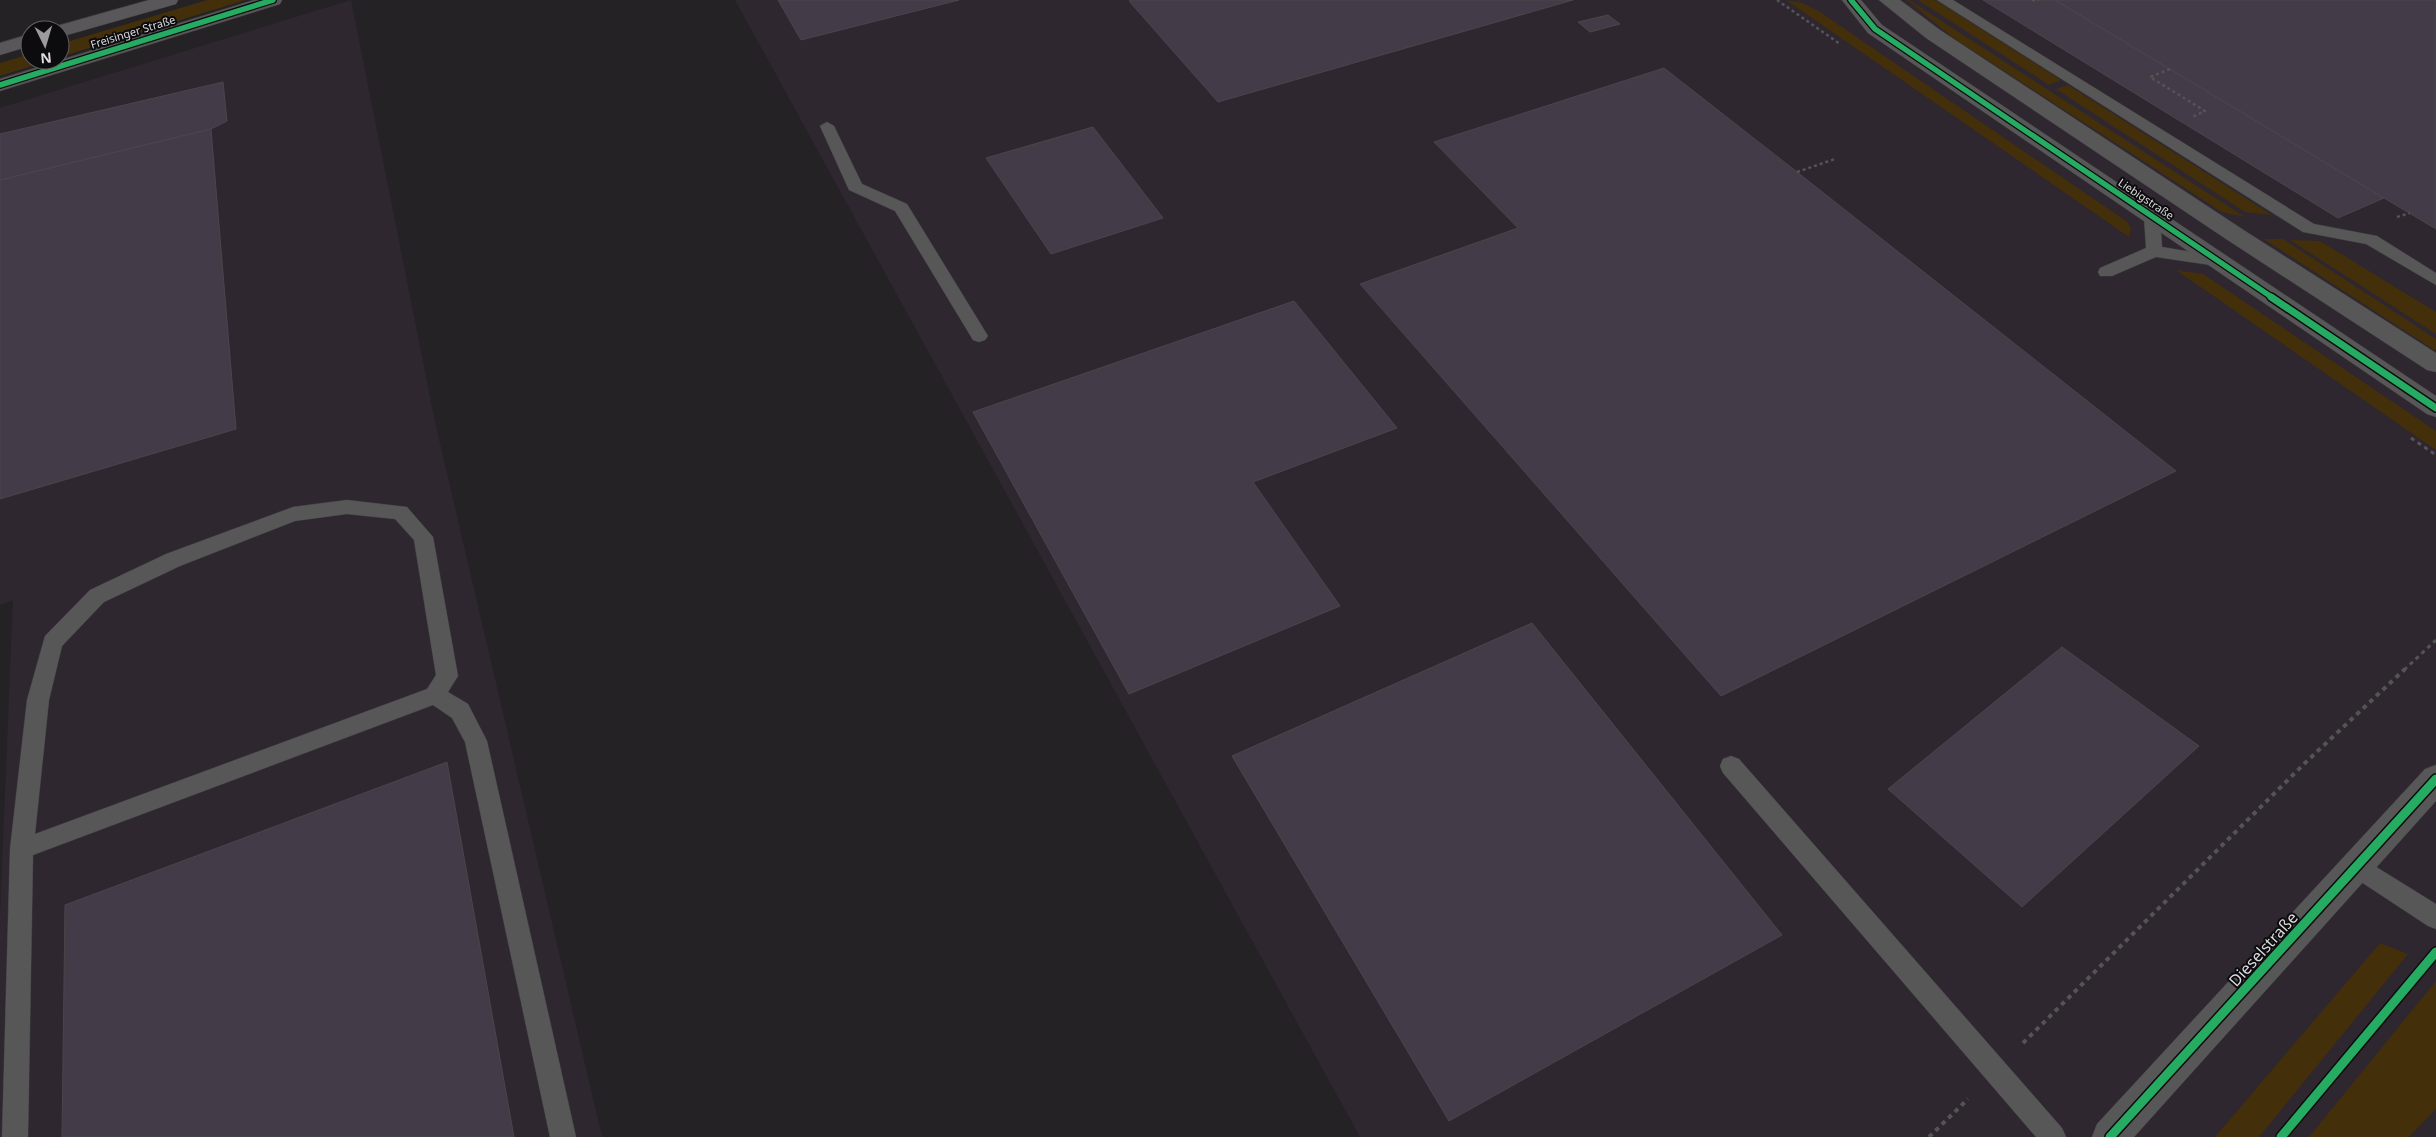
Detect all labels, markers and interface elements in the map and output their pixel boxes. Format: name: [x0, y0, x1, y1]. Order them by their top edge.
street label: Freisinger Straße: [89, 11, 177, 52]
north arrow: [20, 20, 70, 70]
text: N: [40, 48, 53, 68]
street label: Liebigstraße: [2116, 174, 2177, 223]
street label: Dieselstraße: [2224, 907, 2302, 991]

